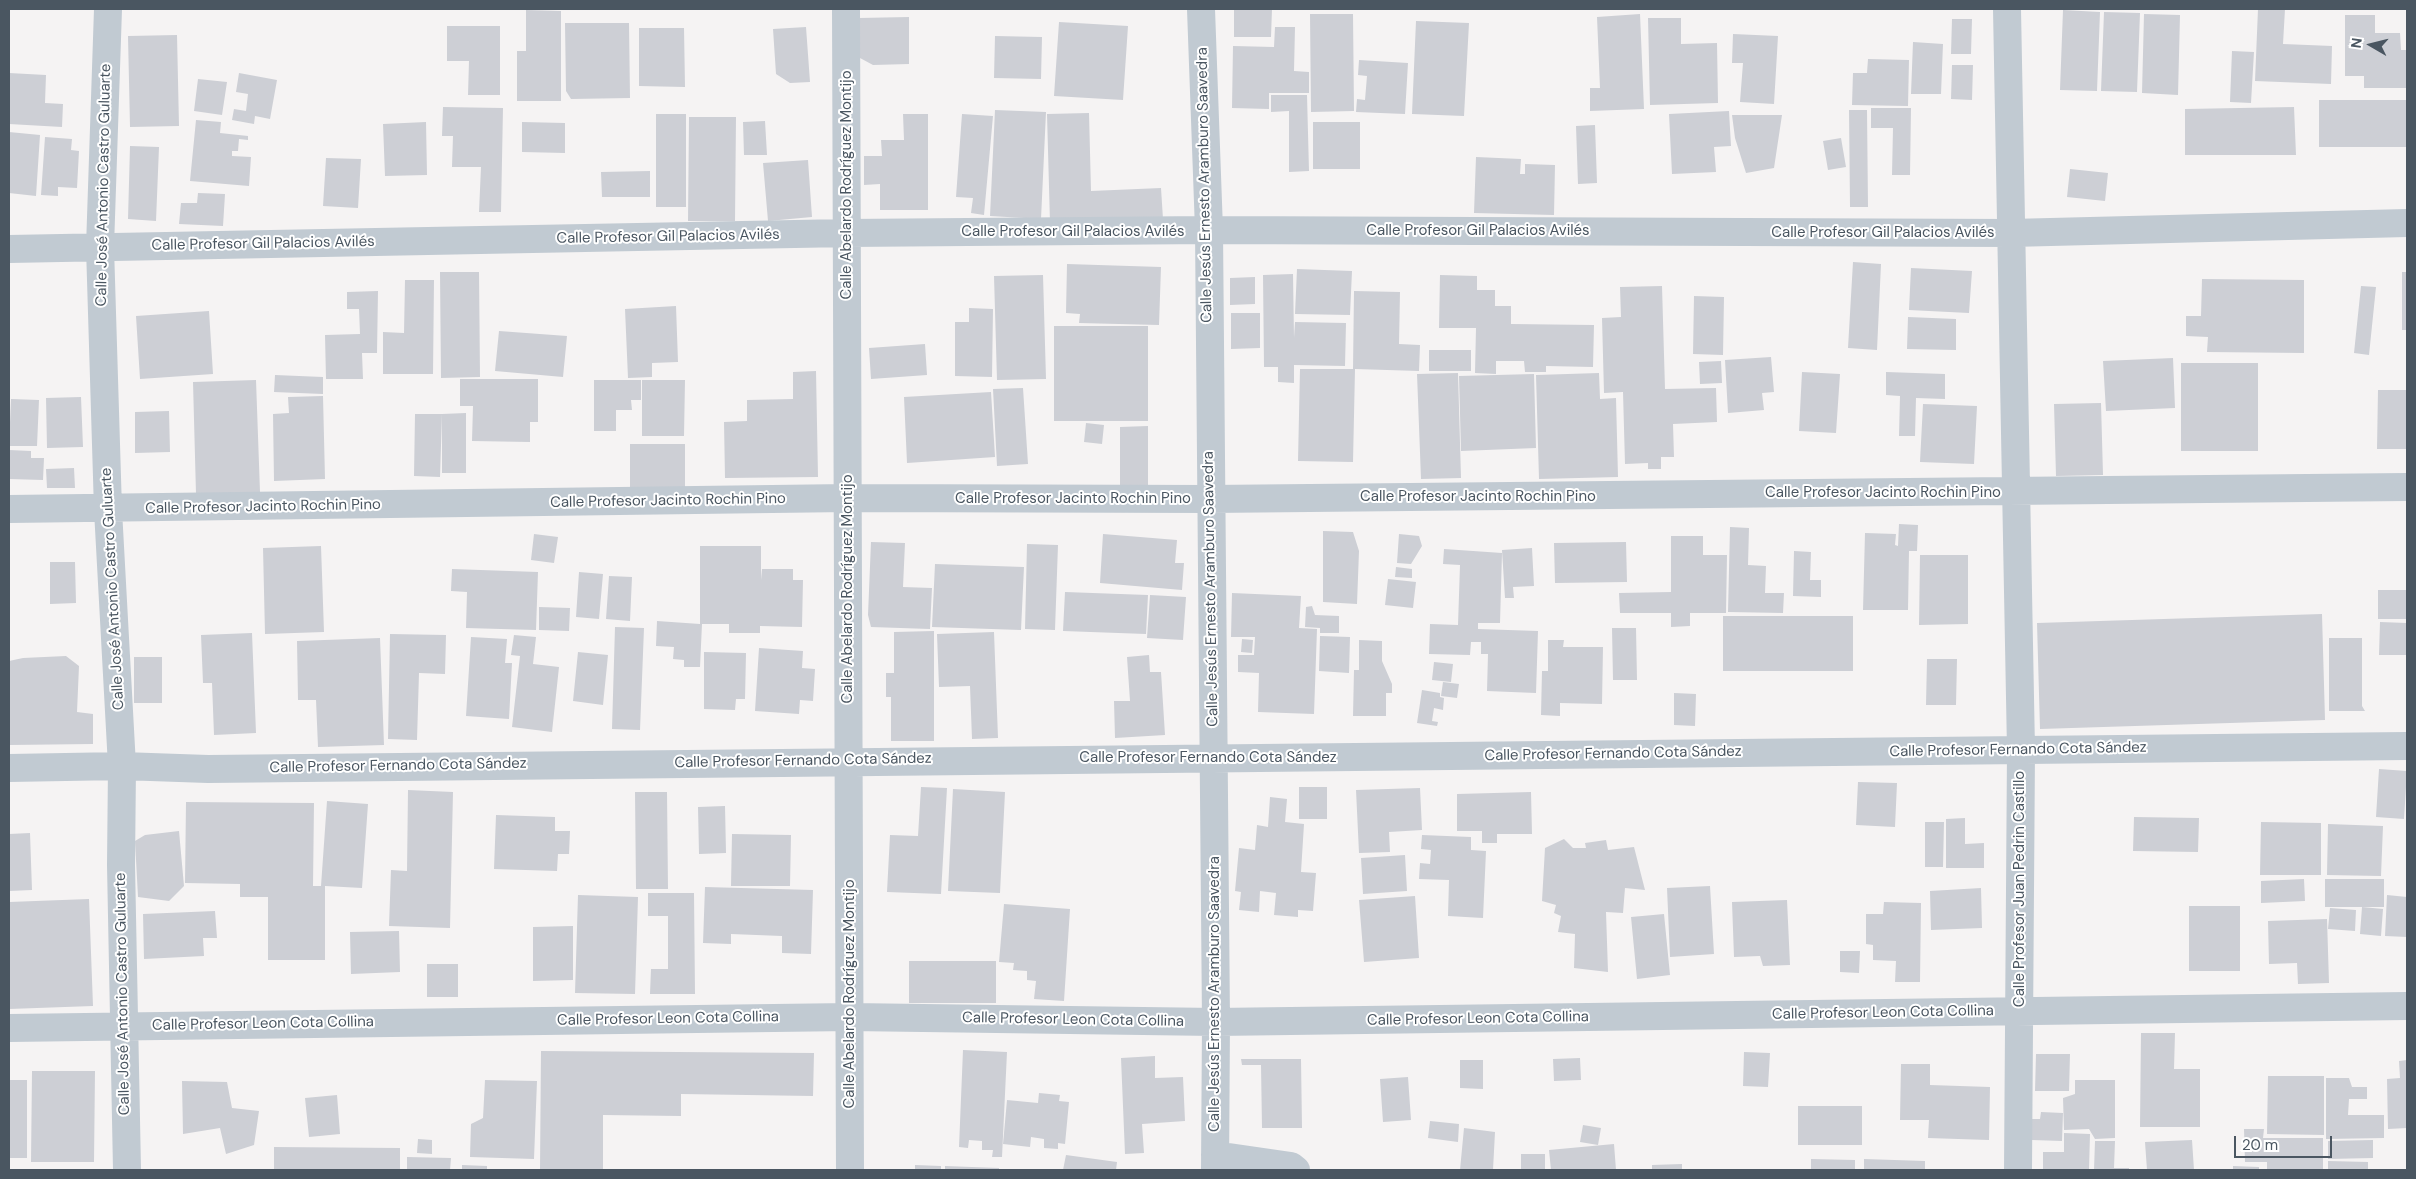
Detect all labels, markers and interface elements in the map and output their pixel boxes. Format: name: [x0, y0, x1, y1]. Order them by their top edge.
north arrow: [2346, 20, 2396, 70]
text: N: [2347, 37, 2366, 49]
street label: Calle Jesús Ernesto Aramburo Saavedra: [1194, 47, 1216, 323]
street label: Calle José Antonio Castro Guluarte: [93, 63, 115, 307]
street label: Calle Abelardo Rodríguez Montijo: [838, 70, 856, 300]
street label: Calle Profesor Gil Palacios Avilés: [1366, 222, 1590, 240]
street label: Calle Profesor Gil Palacios Avilés: [961, 223, 1185, 241]
street label: Calle Profesor Gil Palacios Avilés: [1771, 224, 1995, 242]
street label: Calle Profesor Gil Palacios Avilés: [556, 226, 780, 248]
street label: Calle Profesor Gil Palacios Avilés: [151, 233, 375, 255]
street label: Calle Jesús Ernesto Aramburo Saavedra: [1200, 451, 1222, 727]
street label: Calle José Antonio Castro Guluarte: [98, 467, 128, 711]
street label: Calle Abelardo Rodríguez Montijo: [839, 474, 857, 704]
street label: Calle Profesor Jacinto Rochin Pino: [1765, 484, 2001, 502]
street label: Calle Profesor Jacinto Rochin Pino: [1360, 488, 1596, 506]
street label: Calle Profesor Jacinto Rochin Pino: [550, 490, 786, 512]
street label: Calle Profesor Jacinto Rochin Pino: [955, 490, 1191, 508]
street label: Calle Profesor Jacinto Rochin Pino: [145, 496, 381, 518]
street label: Calle Profesor Fernando Cota Sández: [1889, 739, 2147, 761]
street label: Calle Profesor Fernando Cota Sández: [1484, 743, 1742, 765]
street label: Calle Profesor Fernando Cota Sández: [1079, 749, 1337, 767]
street label: Calle Profesor Fernando Cota Sández: [674, 750, 932, 772]
street label: Calle Profesor Fernando Cota Sández: [269, 755, 527, 777]
street label: Calle Profesor Juan Pedrin Castillo: [2011, 771, 2029, 1007]
street label: Calle Jesús Ernesto Aramburo Saavedra: [1206, 856, 1224, 1132]
street label: Calle José Antonio Castro Guluarte: [112, 872, 134, 1116]
street label: Calle Abelardo Rodríguez Montijo: [841, 879, 859, 1109]
street label: Calle Profesor Leon Cota Collina: [1772, 1002, 1994, 1024]
street label: Calle Profesor Leon Cota Collina: [557, 1008, 779, 1030]
street label: Calle Profesor Leon Cota Collina: [1367, 1008, 1589, 1030]
street label: Calle Profesor Leon Cota Collina: [962, 1009, 1184, 1031]
street label: Calle Profesor Leon Cota Collina: [152, 1013, 374, 1035]
scale bar: [2236, 1126, 2334, 1158]
text: 20 m: [2242, 1135, 2278, 1155]

